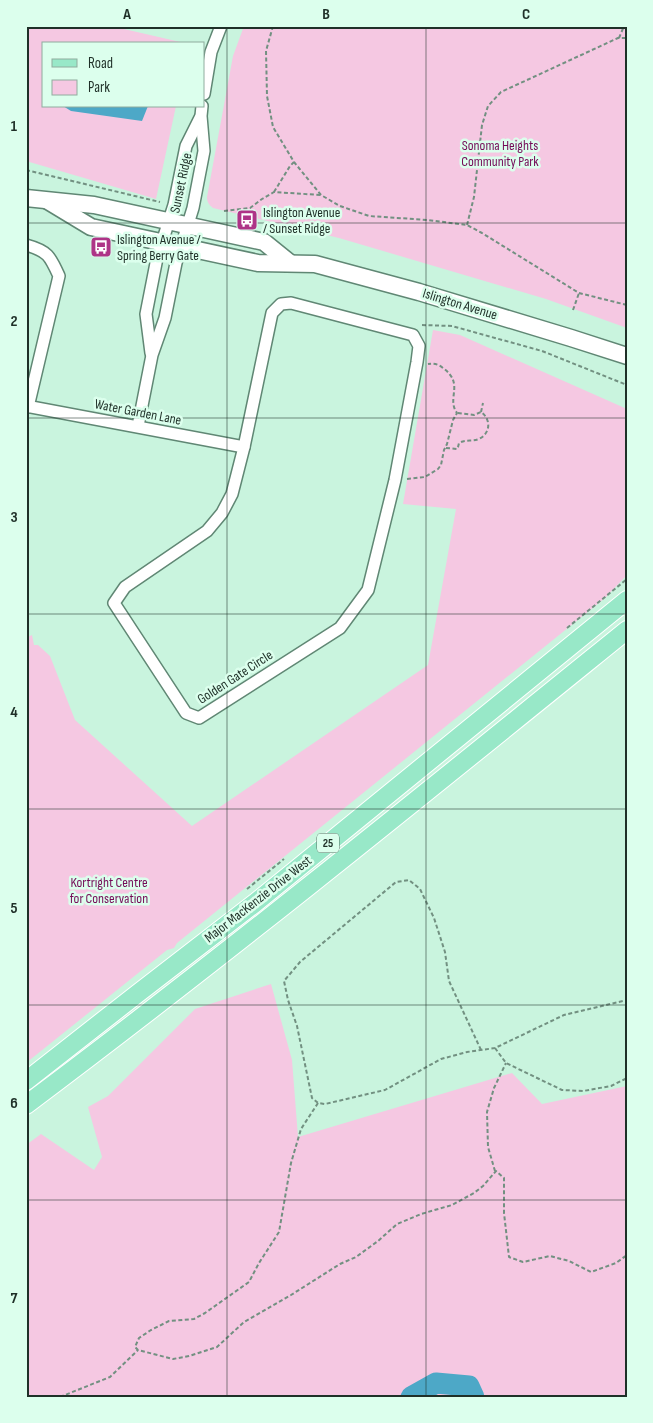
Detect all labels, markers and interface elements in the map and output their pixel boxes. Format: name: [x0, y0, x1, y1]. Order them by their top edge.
text: A: [122, 5, 131, 24]
text: B: [322, 5, 330, 24]
text: C: [522, 5, 530, 24]
legend: [42, 42, 205, 108]
text: Road: [88, 54, 113, 73]
text: Park: [88, 78, 110, 97]
text: 1: [11, 117, 18, 136]
park label: Sonoma Heights Community Park: [461, 137, 539, 170]
street label: Sunset Ridge: [166, 151, 196, 215]
place label: Islington Avenue / Sunset Ridge: [263, 204, 340, 237]
bus stop icon: Islington Avenue / Sunset Ridge: [235, 208, 259, 232]
place label: Islington Avenue / Spring Berry Gate: [117, 231, 201, 264]
bus stop icon: Islington Avenue / Spring Berry Gate: [89, 235, 113, 259]
street label: Islington Avenue: [421, 285, 499, 323]
text: 2: [10, 312, 18, 331]
street label: Water Garden Lane: [93, 395, 183, 429]
text: 3: [10, 508, 18, 527]
street label: Golden Gate Circle: [194, 646, 276, 708]
text: 4: [10, 703, 18, 722]
road number: 25: [317, 834, 339, 852]
street label: Major MacKenzie Drive West: [201, 852, 315, 946]
park label: Kortright Centre for Conservation: [70, 874, 148, 907]
text: 5: [10, 899, 18, 918]
text: 6: [10, 1094, 18, 1113]
text: 7: [11, 1289, 18, 1308]

